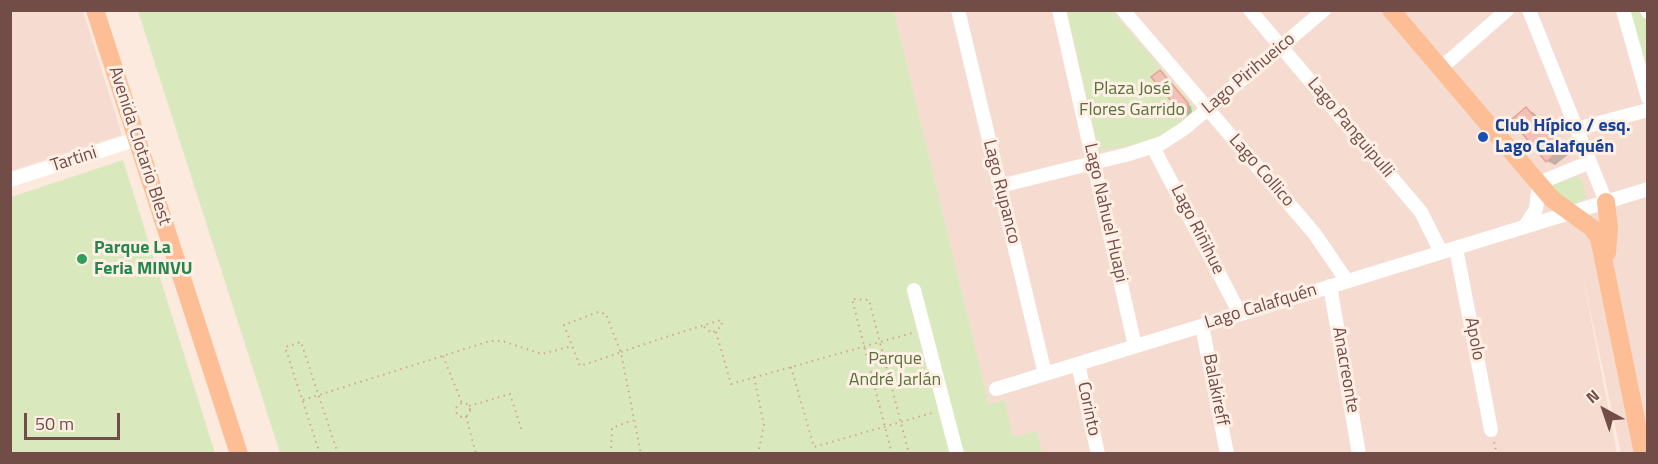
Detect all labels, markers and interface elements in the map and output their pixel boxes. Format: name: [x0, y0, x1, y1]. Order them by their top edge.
street label: Lago Pirihueico: [1198, 29, 1300, 119]
street label: Avenida Clotario Blest: [103, 64, 175, 228]
street label: Lago Panguipulli: [1302, 74, 1398, 182]
park label: Plaza José Flores Garrido: [1079, 79, 1185, 122]
place label: Club Hípico / esq. Lago Calafquén: [1495, 116, 1631, 158]
street label: Lago Collico: [1224, 130, 1298, 212]
marker: Club Hípico / esq. Lago Calafquén: [1476, 130, 1490, 144]
street label: Lago Rupanco: [978, 138, 1024, 246]
street label: Lago Nahuel Huapi: [1078, 141, 1132, 285]
street label: Tartini: [48, 142, 100, 178]
street label: Lago Riñihue: [1165, 182, 1229, 278]
place label: Parque La Feria MINVU: [94, 238, 193, 280]
marker: Parque La Feria MINVU: [75, 252, 89, 266]
street label: Lago Calafquén: [1202, 280, 1320, 334]
street label: Apolo: [1459, 316, 1489, 362]
street label: Anacreonte: [1327, 325, 1363, 415]
park label: Parque André Jarlán: [849, 349, 941, 392]
street label: Balakireff: [1197, 352, 1233, 428]
street label: Corinto: [1072, 380, 1104, 438]
north arrow: [1574, 380, 1634, 440]
text: N: [1580, 383, 1604, 409]
scale bar: [27, 401, 123, 439]
text: 50 m: [35, 410, 74, 437]

